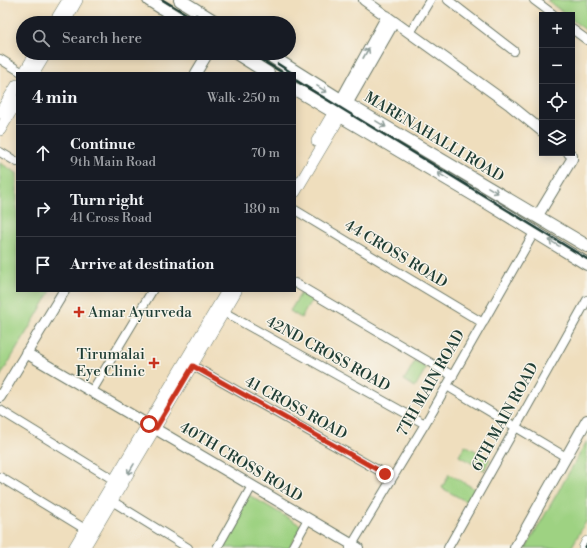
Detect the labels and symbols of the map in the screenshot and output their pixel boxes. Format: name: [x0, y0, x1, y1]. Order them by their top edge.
one-way arrow: [363, 48, 371, 60]
one-way arrow: [316, 85, 328, 93]
street label: MARENAHALLI ROAD: [361, 88, 507, 186]
one-way arrow: [375, 120, 386, 128]
one-way arrow: [437, 172, 449, 180]
one-way arrow: [487, 187, 499, 195]
street label: 44 CROSS ROAD: [341, 216, 451, 292]
one-way arrow: [548, 239, 560, 247]
place label: Amar Ayurveda: [87, 303, 192, 322]
marker: Amar Ayurveda: [73, 306, 85, 318]
street label: 42ND CROSS ROAD: [263, 312, 393, 396]
street label: 7TH MAIN ROAD: [393, 326, 469, 440]
place label: Tirumalai Eye Clinic: [76, 345, 145, 381]
marker: Tirumalai Eye Clinic: [148, 357, 160, 369]
street label: 6TH MAIN ROAD: [467, 359, 543, 475]
street label: 41 CROSS ROAD: [241, 372, 351, 444]
route start: [140, 415, 158, 433]
street label: 40TH CROSS ROAD: [176, 418, 306, 506]
one-way arrow: [127, 463, 135, 475]
route end: [376, 465, 394, 483]

